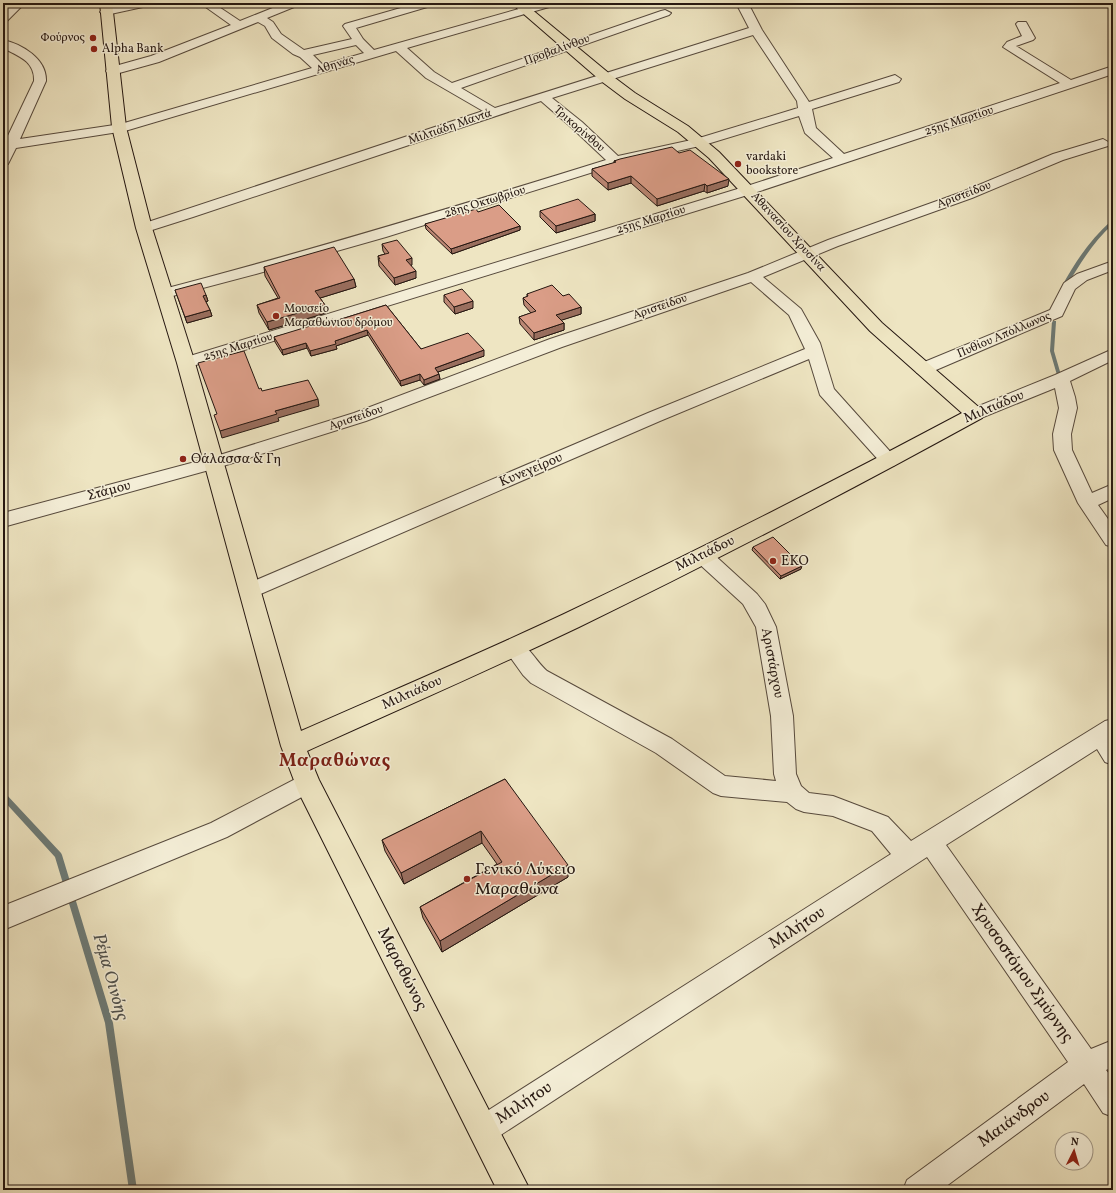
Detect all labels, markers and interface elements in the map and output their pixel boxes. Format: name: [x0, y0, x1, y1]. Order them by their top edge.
place label: Φούρνος: [41, 30, 85, 46]
street label: Προβαλίνθου: [522, 31, 592, 69]
marker: Φούρνος: [88, 33, 98, 43]
place label: Alpha Bank: [102, 41, 164, 57]
marker: Alpha Bank: [89, 44, 99, 54]
street label: Αθηνάς: [314, 52, 356, 78]
street label: Τρικορίνθου: [550, 102, 608, 156]
street label: 25ης Μαρτίου: [923, 102, 996, 140]
street label: Μιλτιάδη Μαντά: [406, 105, 494, 149]
place label: vardaki bookstore: [746, 149, 798, 179]
marker: vardaki bookstore: [733, 159, 743, 169]
street label: Αριστείδου: [935, 177, 994, 213]
street label: 28ης Οκτωβρίου: [442, 182, 528, 222]
street label: Αθανασίου Χρυσίνα: [747, 189, 829, 275]
street label: 25ης Μαρτίου: [614, 202, 688, 238]
street label: Αριστείδου: [631, 290, 690, 324]
place label: Μουσείο Μαραθώνιου δρόμου: [284, 301, 393, 331]
street label: Πυθίου Απόλλωνος: [955, 308, 1053, 362]
marker: Μουσείο Μαραθώνιου δρόμου: [271, 311, 281, 321]
street label: 25ης Μαρτίου: [201, 329, 275, 365]
street label: Μιλτιάδου: [961, 386, 1027, 428]
street label: Αριστείδου: [327, 401, 386, 435]
street label: Κυνεγείρου: [496, 448, 566, 492]
place label: Θάλασσα & Γη: [191, 450, 281, 469]
marker: Θάλασσα & Γη: [178, 454, 188, 464]
street label: Στάμου: [85, 476, 133, 506]
street label: Μιλτιάδου: [672, 531, 738, 577]
place label: EKO: [781, 552, 809, 571]
marker: EKO: [768, 556, 778, 566]
street label: Αριστάρχου: [756, 626, 788, 700]
street label: Μιλτιάδου: [379, 671, 445, 715]
district label: Μαραθώνας: [279, 749, 391, 774]
place label: Γενικό Λύκειο Μαραθώνα: [475, 858, 576, 901]
marker: Γενικό Λύκειο Μαραθώνα: [462, 874, 472, 884]
street label: Χρυσοστόμου Σμύρνης: [965, 899, 1079, 1048]
street label: Μιλήτου: [764, 901, 830, 955]
street label: Μαραθώνος: [371, 923, 433, 1015]
water label: Ρέμα Οινόης: [86, 930, 135, 1024]
street label: Μιλήτου: [491, 1076, 557, 1130]
street label: Μαιάνδρου: [973, 1085, 1055, 1153]
north arrow: [1054, 1131, 1094, 1171]
text: N: [1070, 1135, 1079, 1150]

